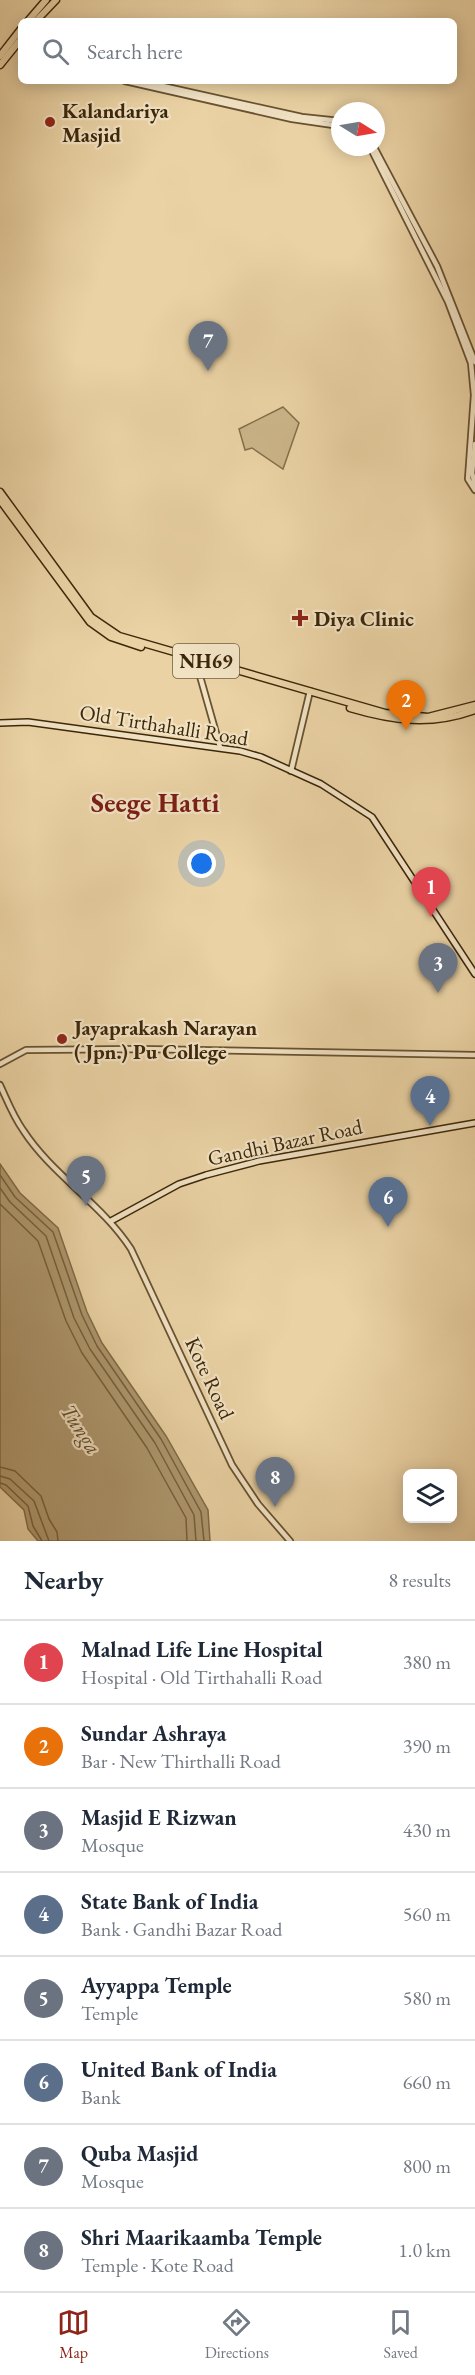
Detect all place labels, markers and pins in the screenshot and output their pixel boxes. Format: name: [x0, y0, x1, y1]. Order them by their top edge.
place label: Kalandariya Masjid: [62, 97, 170, 148]
marker: Kalandariya Masjid: [43, 115, 57, 129]
pin: 7: [188, 322, 228, 371]
place label: Diya Clinic: [314, 605, 414, 632]
marker: Diya Clinic: [291, 609, 309, 627]
pin: 2: [386, 680, 426, 730]
pin: 1: [412, 868, 450, 917]
pin: 3: [418, 944, 458, 993]
place label: Jayaprakash Narayan ( Jpn.) Pu College: [72, 1014, 257, 1065]
marker: Jayaprakash Narayan ( Jpn.) Pu College: [55, 1032, 69, 1046]
pin: 4: [410, 1076, 450, 1126]
pin: 5: [66, 1156, 106, 1206]
pin: 6: [368, 1178, 408, 1227]
pin: 8: [256, 1458, 294, 1507]

